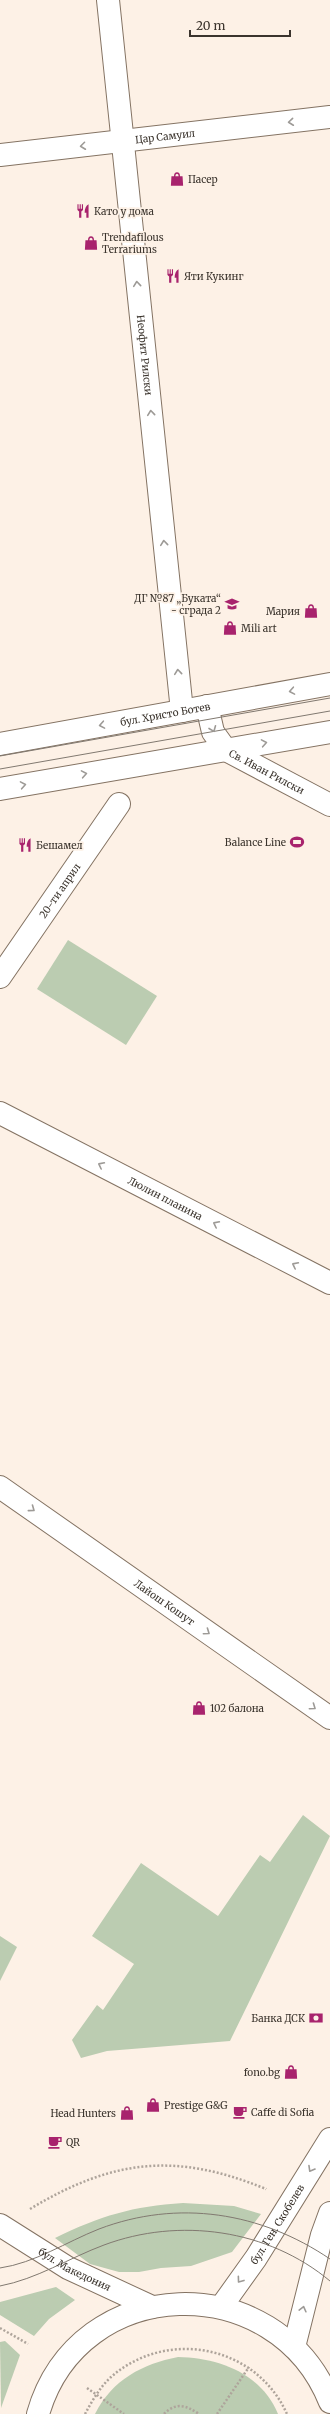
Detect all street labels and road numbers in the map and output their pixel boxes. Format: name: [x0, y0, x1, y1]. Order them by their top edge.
street label: Цар Самуил: [134, 127, 196, 146]
street label: Неофит Рилски: [134, 314, 155, 396]
street label: бул. Христо Ботев: [119, 700, 212, 729]
street label: Св. Иван Рилски: [227, 747, 307, 797]
street label: 20-ти април: [37, 861, 83, 921]
street label: Люлин планина: [126, 1174, 205, 1224]
street label: Лайош Кошут: [131, 1577, 197, 1628]
street label: бул. Ген. Скобелев: [248, 2182, 307, 2267]
street label: бул. Македония: [36, 2245, 113, 2294]

